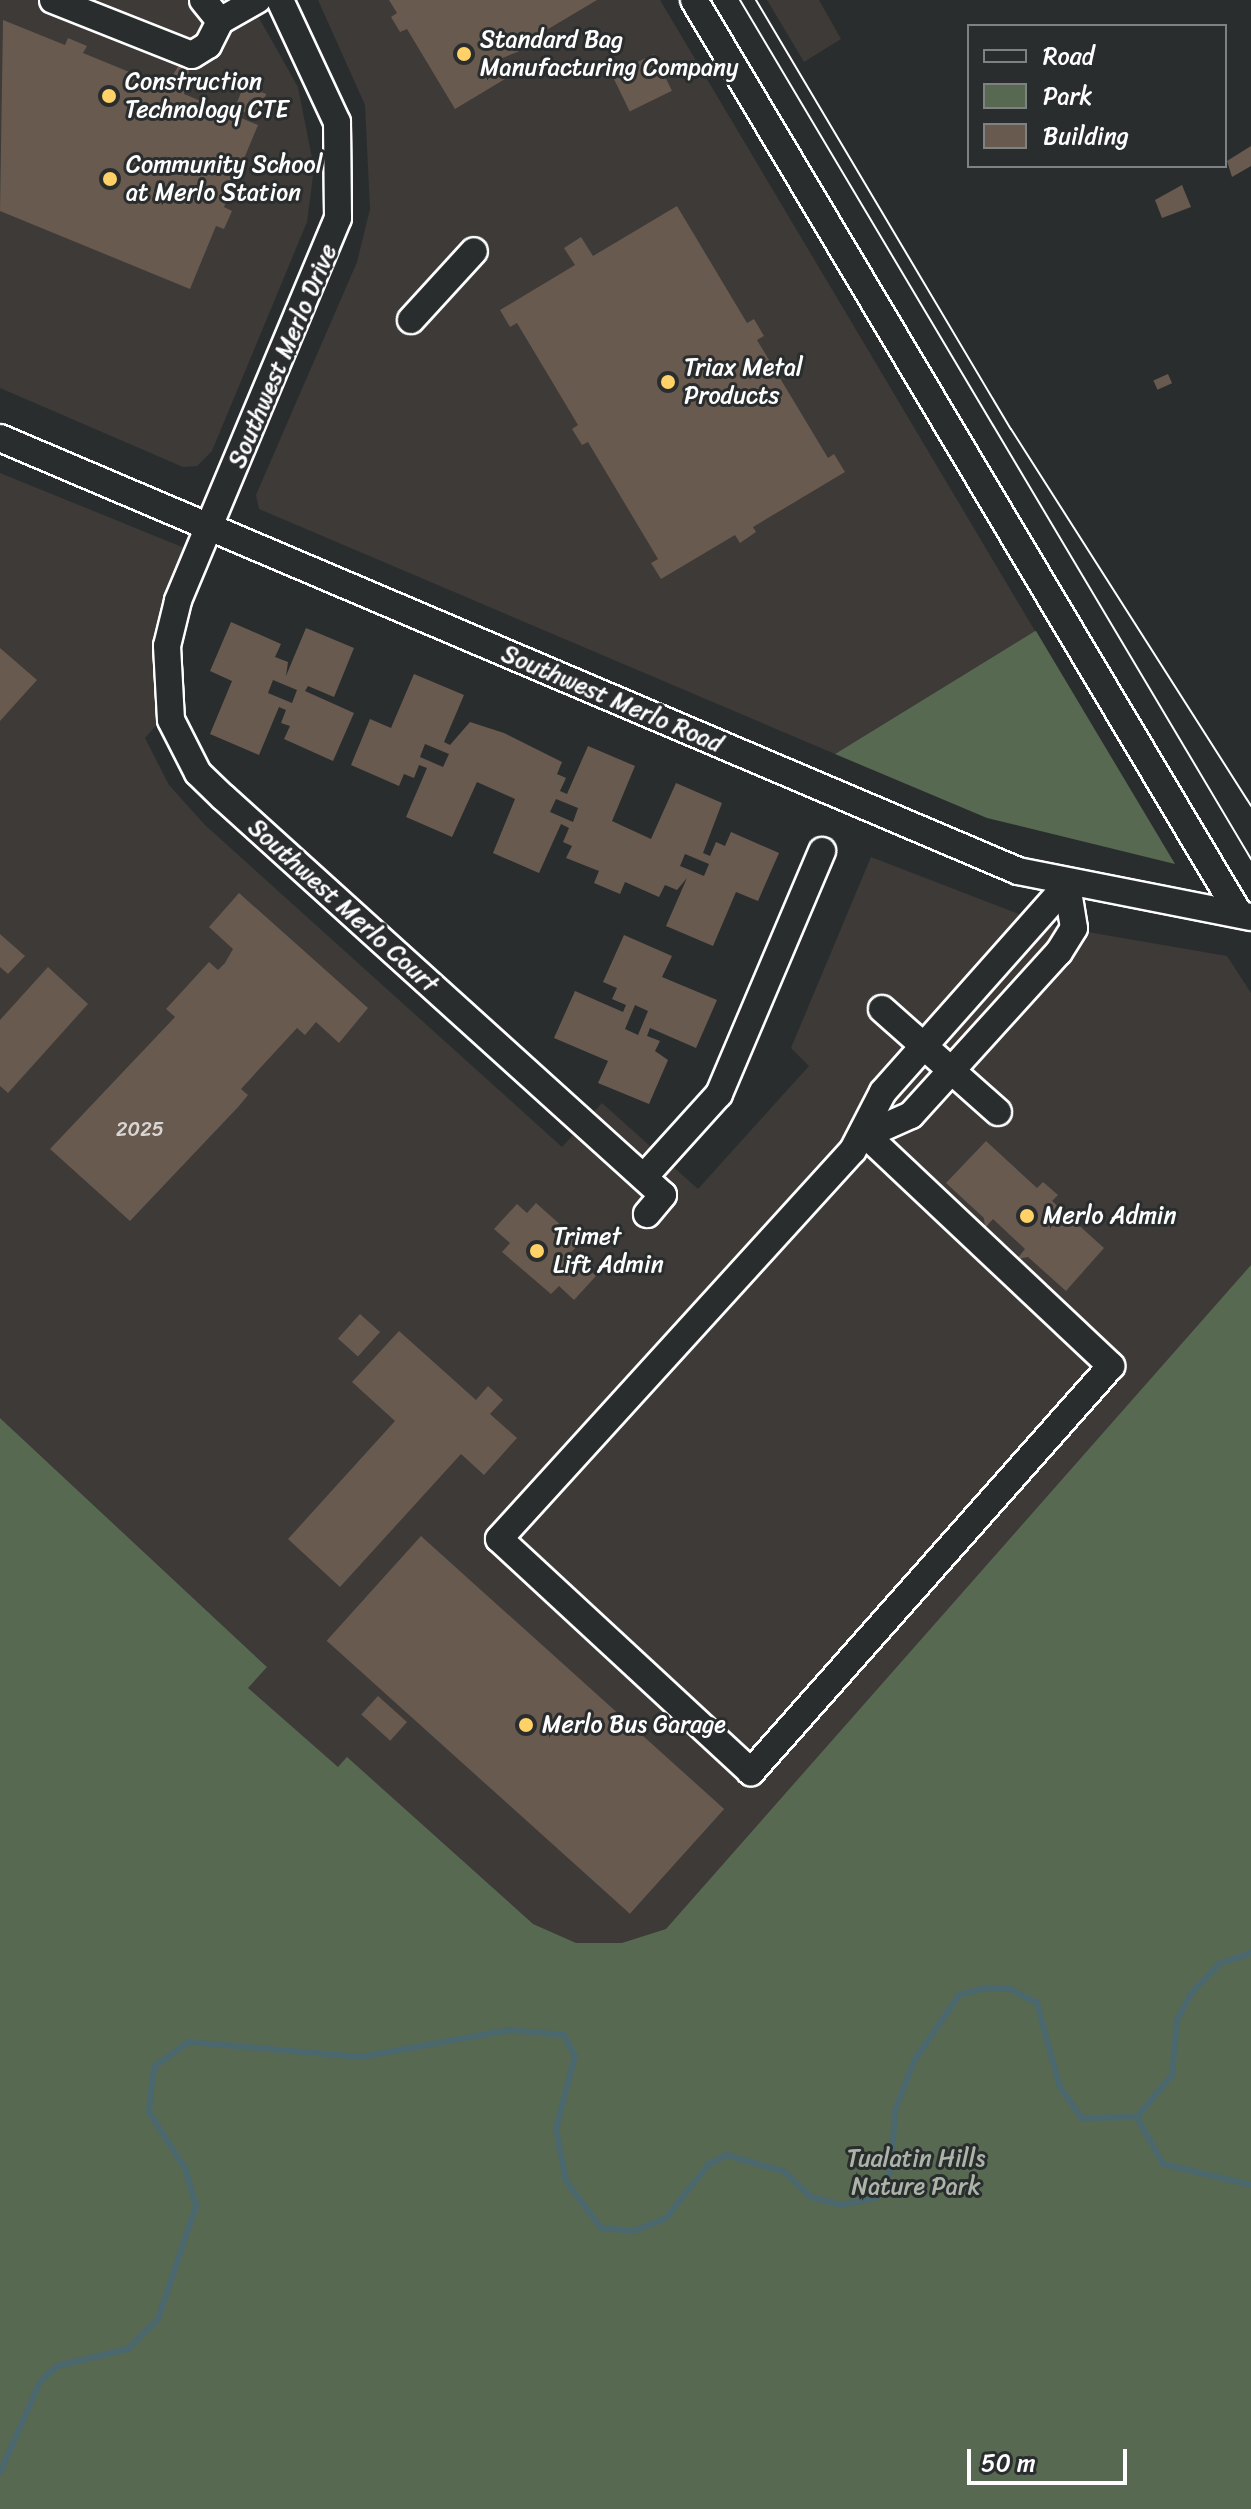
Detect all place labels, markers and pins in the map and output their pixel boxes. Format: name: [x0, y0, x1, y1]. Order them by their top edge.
place label: Standard Bag Manufacturing Company: [480, 26, 739, 82]
marker: Standard Bag Manufacturing Company: [455, 45, 473, 63]
place label: Construction Technology CTE: [125, 68, 289, 124]
marker: Construction Technology CTE: [100, 87, 118, 105]
place label: Community School at Merlo Station: [126, 151, 323, 207]
marker: Community School at Merlo Station: [101, 170, 119, 188]
place label: Triax Metal Products: [684, 354, 803, 410]
marker: Triax Metal Products: [659, 373, 677, 391]
place label: Merlo Admin: [1043, 1202, 1177, 1230]
marker: Merlo Admin: [1018, 1207, 1036, 1225]
place label: Trimet Lift Admin: [553, 1223, 664, 1279]
marker: Trimet Lift Admin: [528, 1242, 546, 1260]
place label: Merlo Bus Garage: [542, 1711, 727, 1739]
marker: Merlo Bus Garage: [517, 1716, 535, 1734]

